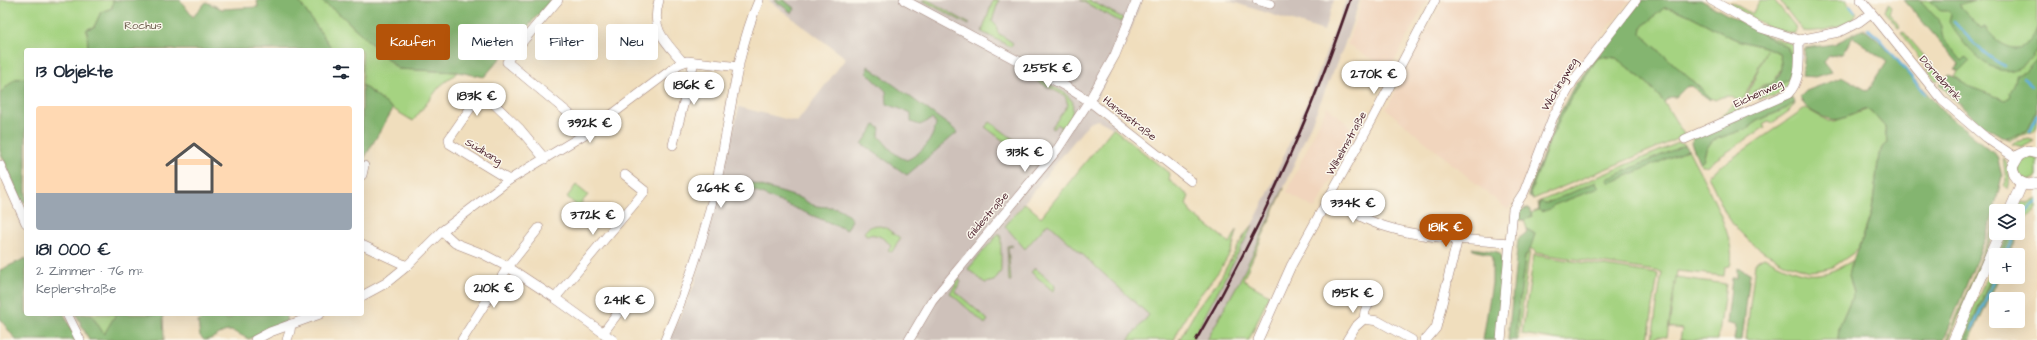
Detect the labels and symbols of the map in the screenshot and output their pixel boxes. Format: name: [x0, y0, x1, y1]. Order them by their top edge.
park label: Rochus: [124, 18, 162, 33]
street label: Dörnebrink: [1916, 52, 1965, 105]
pin: 255K €: [1015, 55, 1081, 89]
street label: Wickingweg: [1538, 55, 1582, 114]
pin: 270K €: [1341, 61, 1407, 95]
pin: 186K €: [661, 72, 727, 106]
street label: Eichenweg: [1731, 75, 1786, 112]
pin: 183K €: [444, 83, 510, 117]
street label: Hansastraße: [1100, 93, 1160, 144]
street label: Wilhelmstraße: [1323, 109, 1370, 178]
pin: 392K €: [557, 110, 623, 144]
street label: Südhang: [462, 135, 505, 169]
pin: 313K €: [992, 139, 1058, 173]
pin: 264K €: [688, 175, 754, 209]
street label: Gildestraße: [963, 188, 1012, 242]
pin: 334K €: [1320, 190, 1386, 224]
pin: 372K €: [560, 202, 626, 236]
pin: 181K €: [1413, 214, 1479, 248]
pin: 210K €: [461, 275, 527, 309]
pin: 195K €: [1320, 280, 1386, 314]
pin: 241K €: [592, 287, 658, 321]

